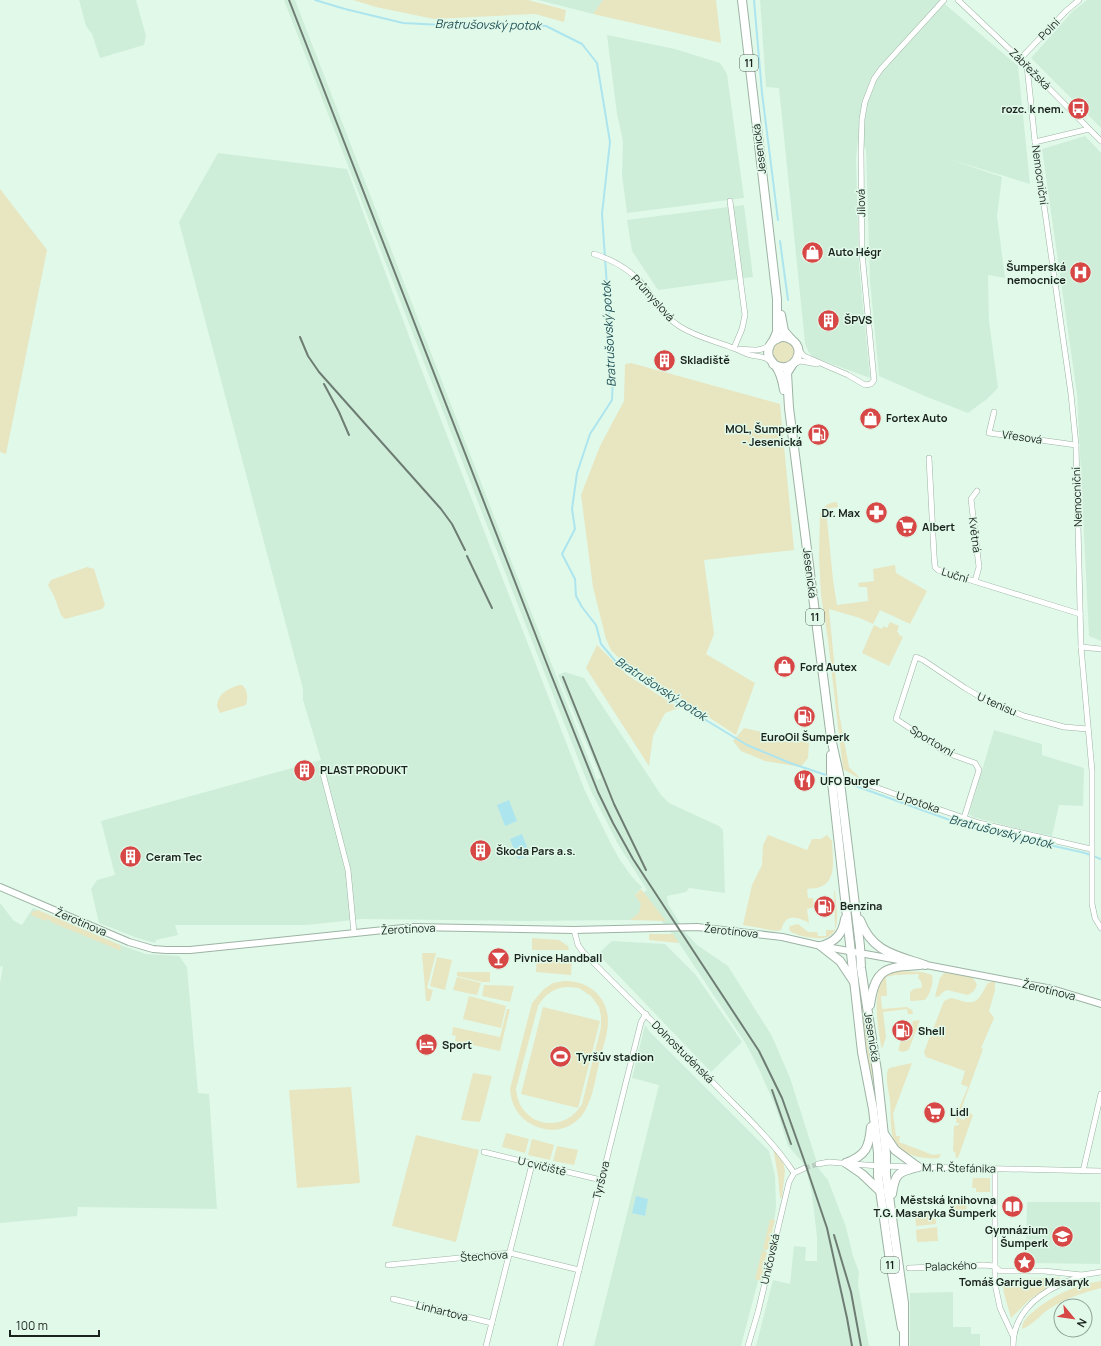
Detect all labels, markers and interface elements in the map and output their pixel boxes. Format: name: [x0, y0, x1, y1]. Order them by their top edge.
street label: Polní: [1035, 14, 1063, 43]
water label: Bratrušovský potok: [435, 15, 543, 34]
street label: Zábřežská: [1006, 45, 1054, 93]
road number: 11: [740, 55, 758, 71]
bus stop icon: rozc. k nem.: [1066, 96, 1092, 122]
place label: rozc. k nem.: [1001, 101, 1064, 116]
street label: Jesenická: [748, 123, 769, 175]
street label: Nemocniční: [1029, 144, 1052, 206]
street label: Jílová: [853, 189, 868, 217]
shop icon: Auto Hégr: [799, 239, 825, 265]
place label: Auto Hégr: [828, 244, 882, 259]
place label: Šumperská nemocnice: [1006, 259, 1066, 287]
hospital icon: Šumperská nemocnice: [1068, 260, 1094, 286]
street label: Průmyslová: [628, 271, 678, 324]
water label: Bratrušovský potok: [597, 279, 620, 387]
building icon: ŠPVS: [816, 307, 842, 333]
place label: ŠPVS: [844, 312, 872, 327]
building icon: Skladiště: [651, 347, 677, 373]
place label: Skladiště: [680, 352, 730, 367]
shop icon: Fortex Auto: [857, 405, 883, 431]
place label: Fortex Auto: [886, 410, 948, 425]
place label: MOL, Šumperk - Jesenická: [725, 421, 803, 449]
fuel station icon: MOL, Šumperk - Jesenická: [805, 422, 831, 448]
street label: Vřesová: [1001, 426, 1043, 447]
street label: Nemocniční: [1068, 466, 1085, 527]
pharmacy icon: Dr. Max: [863, 500, 889, 526]
place label: Dr. Max: [821, 505, 860, 520]
supermarket icon: Albert: [893, 514, 919, 540]
street label: Květná: [966, 516, 985, 554]
place label: Albert: [922, 519, 955, 534]
street label: Jesenická: [800, 547, 821, 599]
street label: Luční: [940, 563, 971, 586]
road number: 11: [806, 609, 824, 625]
water label: Bratrušovský potok: [612, 653, 712, 726]
shop icon: Ford Autex: [771, 654, 797, 680]
place label: Ford Autex: [800, 659, 857, 674]
street label: U tenisu: [975, 688, 1019, 719]
fuel station icon: EuroOil Šumperk: [792, 704, 818, 730]
street label: Sportovní: [907, 722, 957, 760]
place label: EuroOil Šumperk: [761, 729, 850, 744]
building icon: PLAST PRODUKT: [292, 757, 318, 783]
place label: PLAST PRODUKT: [320, 762, 408, 777]
restaurant icon: UFO Burger: [791, 768, 817, 794]
place label: UFO Burger: [820, 773, 881, 788]
street label: U potoka: [894, 787, 942, 816]
water label: Bratrušovský potok: [948, 810, 1057, 853]
building icon: Škoda Pars a.s.: [467, 838, 493, 864]
place label: Škoda Pars a.s.: [496, 843, 576, 858]
building icon: Ceram Tec: [118, 844, 144, 870]
place label: Ceram Tec: [146, 849, 202, 864]
fuel station icon: Benzina: [811, 893, 837, 919]
place label: Benzina: [840, 898, 882, 913]
street label: Žerotínova: [53, 904, 109, 939]
street label: Žerotínova: [380, 920, 436, 937]
street label: Žerotínova: [703, 920, 759, 941]
bar icon: Pivnice Handball: [485, 945, 511, 971]
place label: Pivnice Handball: [514, 950, 602, 965]
street label: Žerotínova: [1021, 976, 1077, 1003]
street label: Jesenická: [861, 1011, 884, 1063]
street label: Dolnostudénská: [649, 1017, 718, 1086]
fuel station icon: Shell: [889, 1018, 915, 1044]
place label: Shell: [918, 1023, 945, 1038]
hotel icon: Sport: [414, 1032, 440, 1058]
place label: Sport: [442, 1037, 472, 1052]
sports icon: Tyršův stadion: [548, 1044, 574, 1070]
place label: Tyršův stadion: [576, 1049, 654, 1064]
supermarket icon: Lidl: [921, 1099, 947, 1125]
place label: Lidl: [950, 1104, 969, 1119]
street label: U cvičiště: [516, 1152, 568, 1179]
street label: Tyršova: [589, 1159, 612, 1201]
street label: M. R. Štefánika: [922, 1159, 996, 1176]
place label: Městská knihovna T.G. Masaryka Šumperk: [873, 1192, 997, 1220]
library icon: Městská knihovna T.G. Masaryka Šumperk: [999, 1193, 1025, 1219]
place label: Gymnázium Šumperk: [985, 1222, 1049, 1250]
school or university icon: Gymnázium Šumperk: [1050, 1223, 1076, 1249]
street label: Uničovská: [756, 1232, 783, 1286]
street label: Štechova: [460, 1246, 508, 1265]
place icon: Tomáš Garrigue Masaryk: [1011, 1249, 1037, 1275]
road number: 11: [881, 1257, 899, 1273]
street label: Palackého: [925, 1257, 978, 1274]
place label: Tomáš Garrigue Masaryk: [959, 1274, 1090, 1289]
street label: Linhartova: [415, 1297, 470, 1324]
north arrow: [1053, 1298, 1093, 1338]
scale bar: [10, 1312, 99, 1338]
text: N: [1074, 1316, 1091, 1330]
text: 100 m: [16, 1317, 48, 1334]

